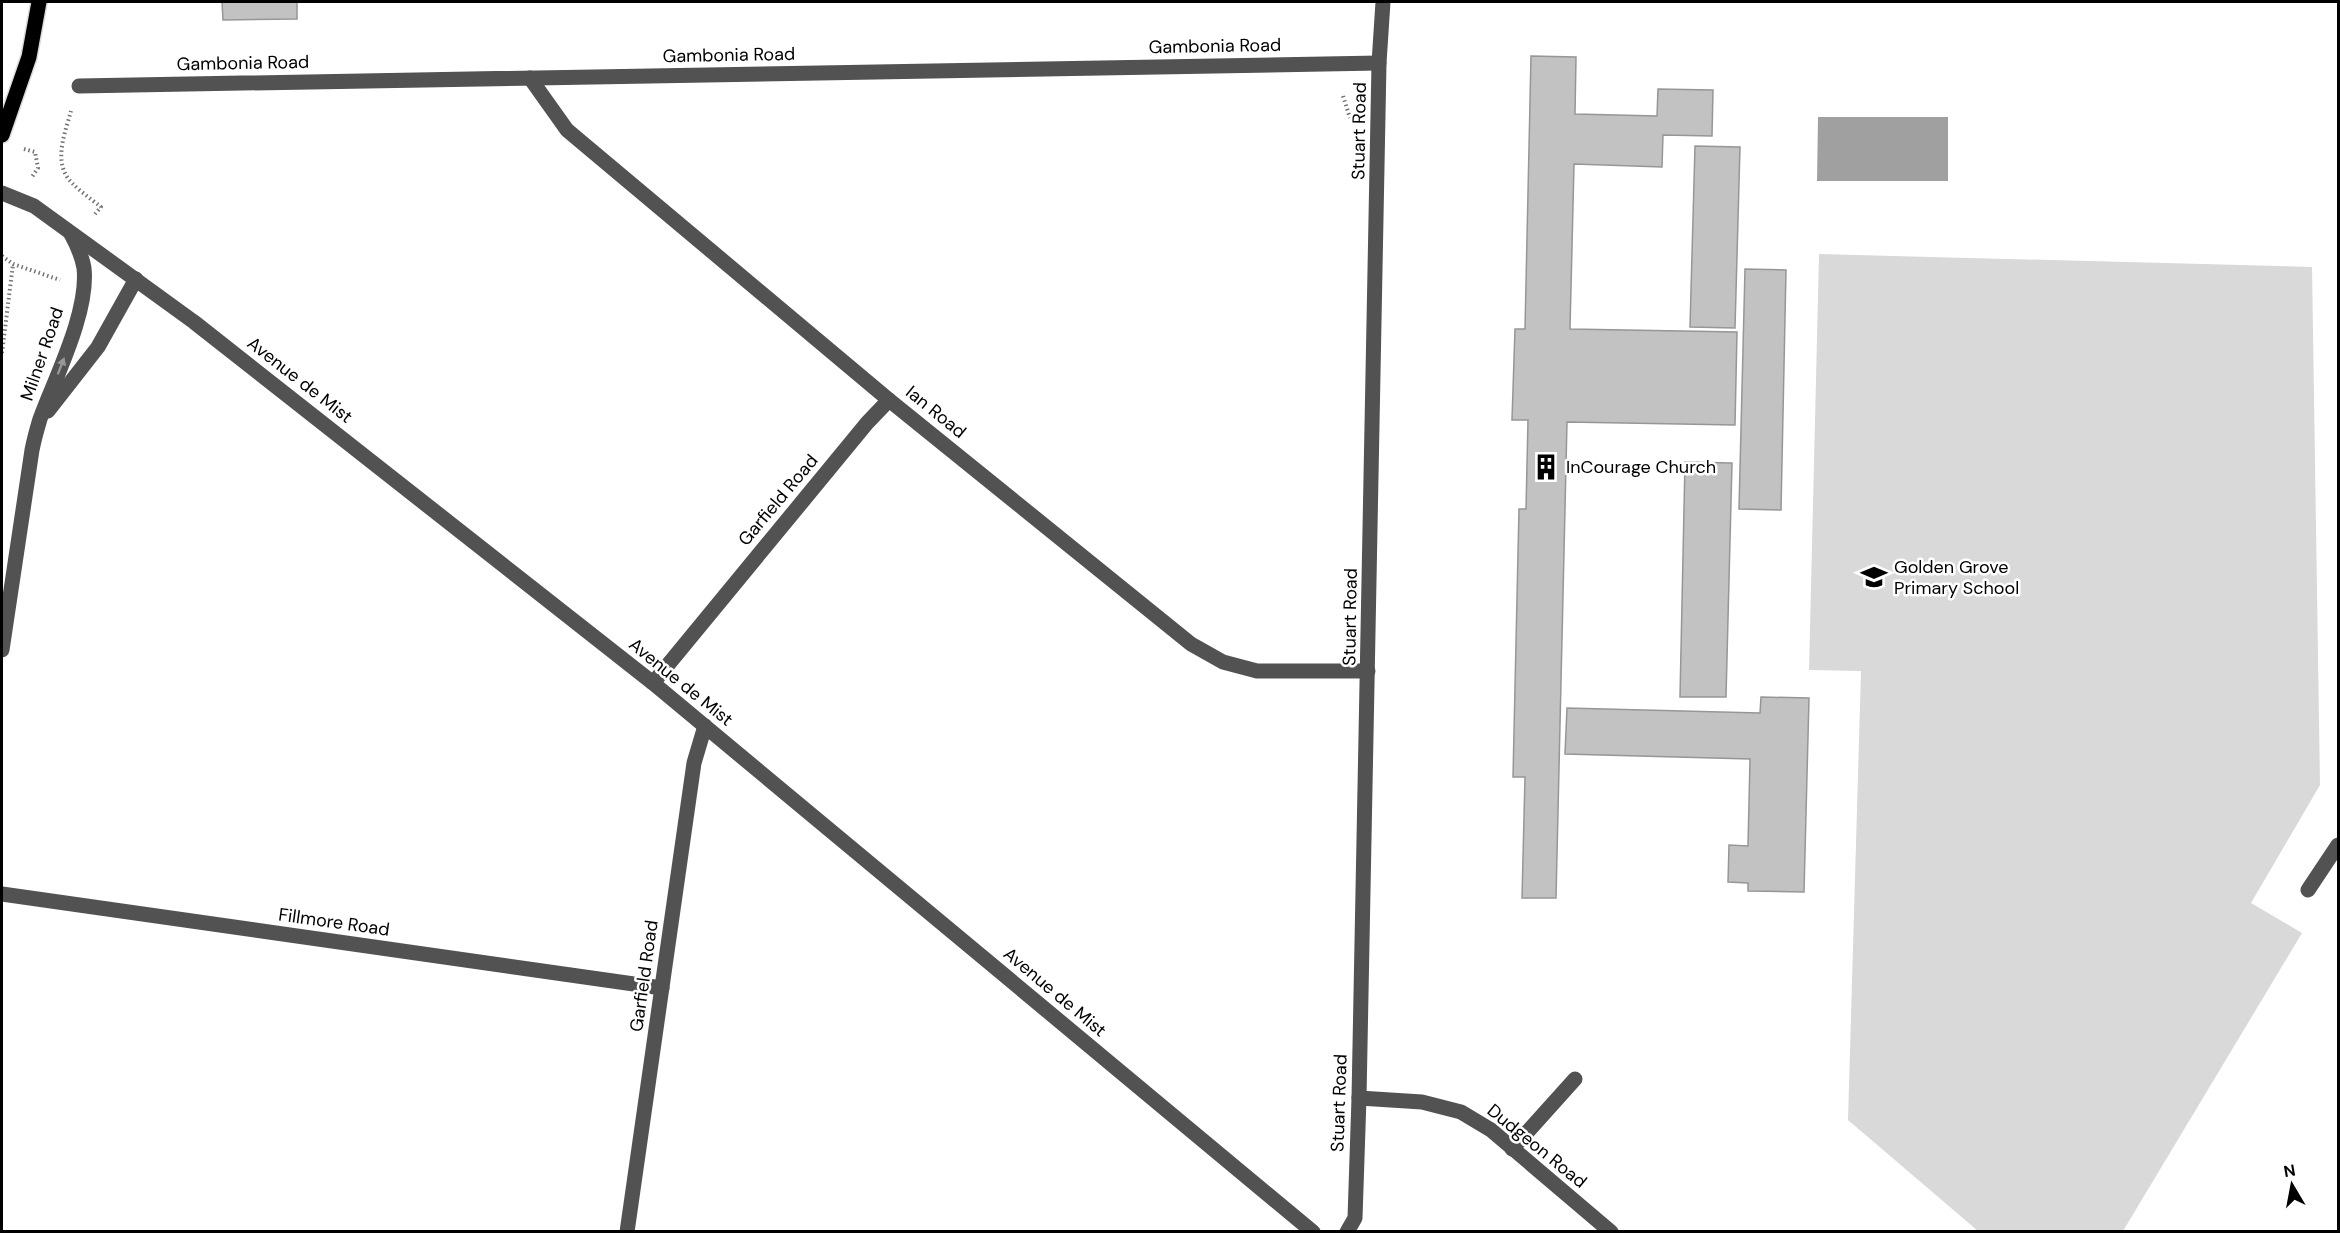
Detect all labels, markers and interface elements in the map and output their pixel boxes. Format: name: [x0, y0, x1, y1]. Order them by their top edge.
street label: Gambonia Road: [1149, 33, 1281, 59]
street label: Gambonia Road: [663, 42, 795, 68]
street label: Gambonia Road: [177, 50, 309, 76]
street label: Stuart Road: [1346, 82, 1372, 180]
street label: Milner Road: [15, 304, 69, 404]
street label: Avenue de Mist: [242, 331, 358, 429]
one-way arrow: [57, 357, 66, 375]
street label: Ian Road: [901, 380, 971, 444]
street label: Garfield Road: [733, 449, 823, 551]
building icon: InCourage Church: [1531, 452, 1561, 482]
place label: InCourage Church: [1566, 455, 1716, 479]
place label: Golden Grove Primary School: [1894, 555, 2019, 600]
school or university icon: Golden Grove Primary School: [1859, 562, 1889, 592]
street label: Stuart Road: [1337, 568, 1363, 666]
street label: Avenue de Mist: [624, 633, 738, 731]
street label: Fillmore Road: [277, 902, 391, 942]
street label: Garfield Road: [624, 919, 664, 1033]
street label: Avenue de Mist: [998, 942, 1112, 1042]
street label: Stuart Road: [1325, 1054, 1353, 1152]
street label: Dudgeon Road: [1482, 1098, 1592, 1194]
north arrow: [2262, 1155, 2322, 1215]
text: N: [2282, 1159, 2297, 1182]

